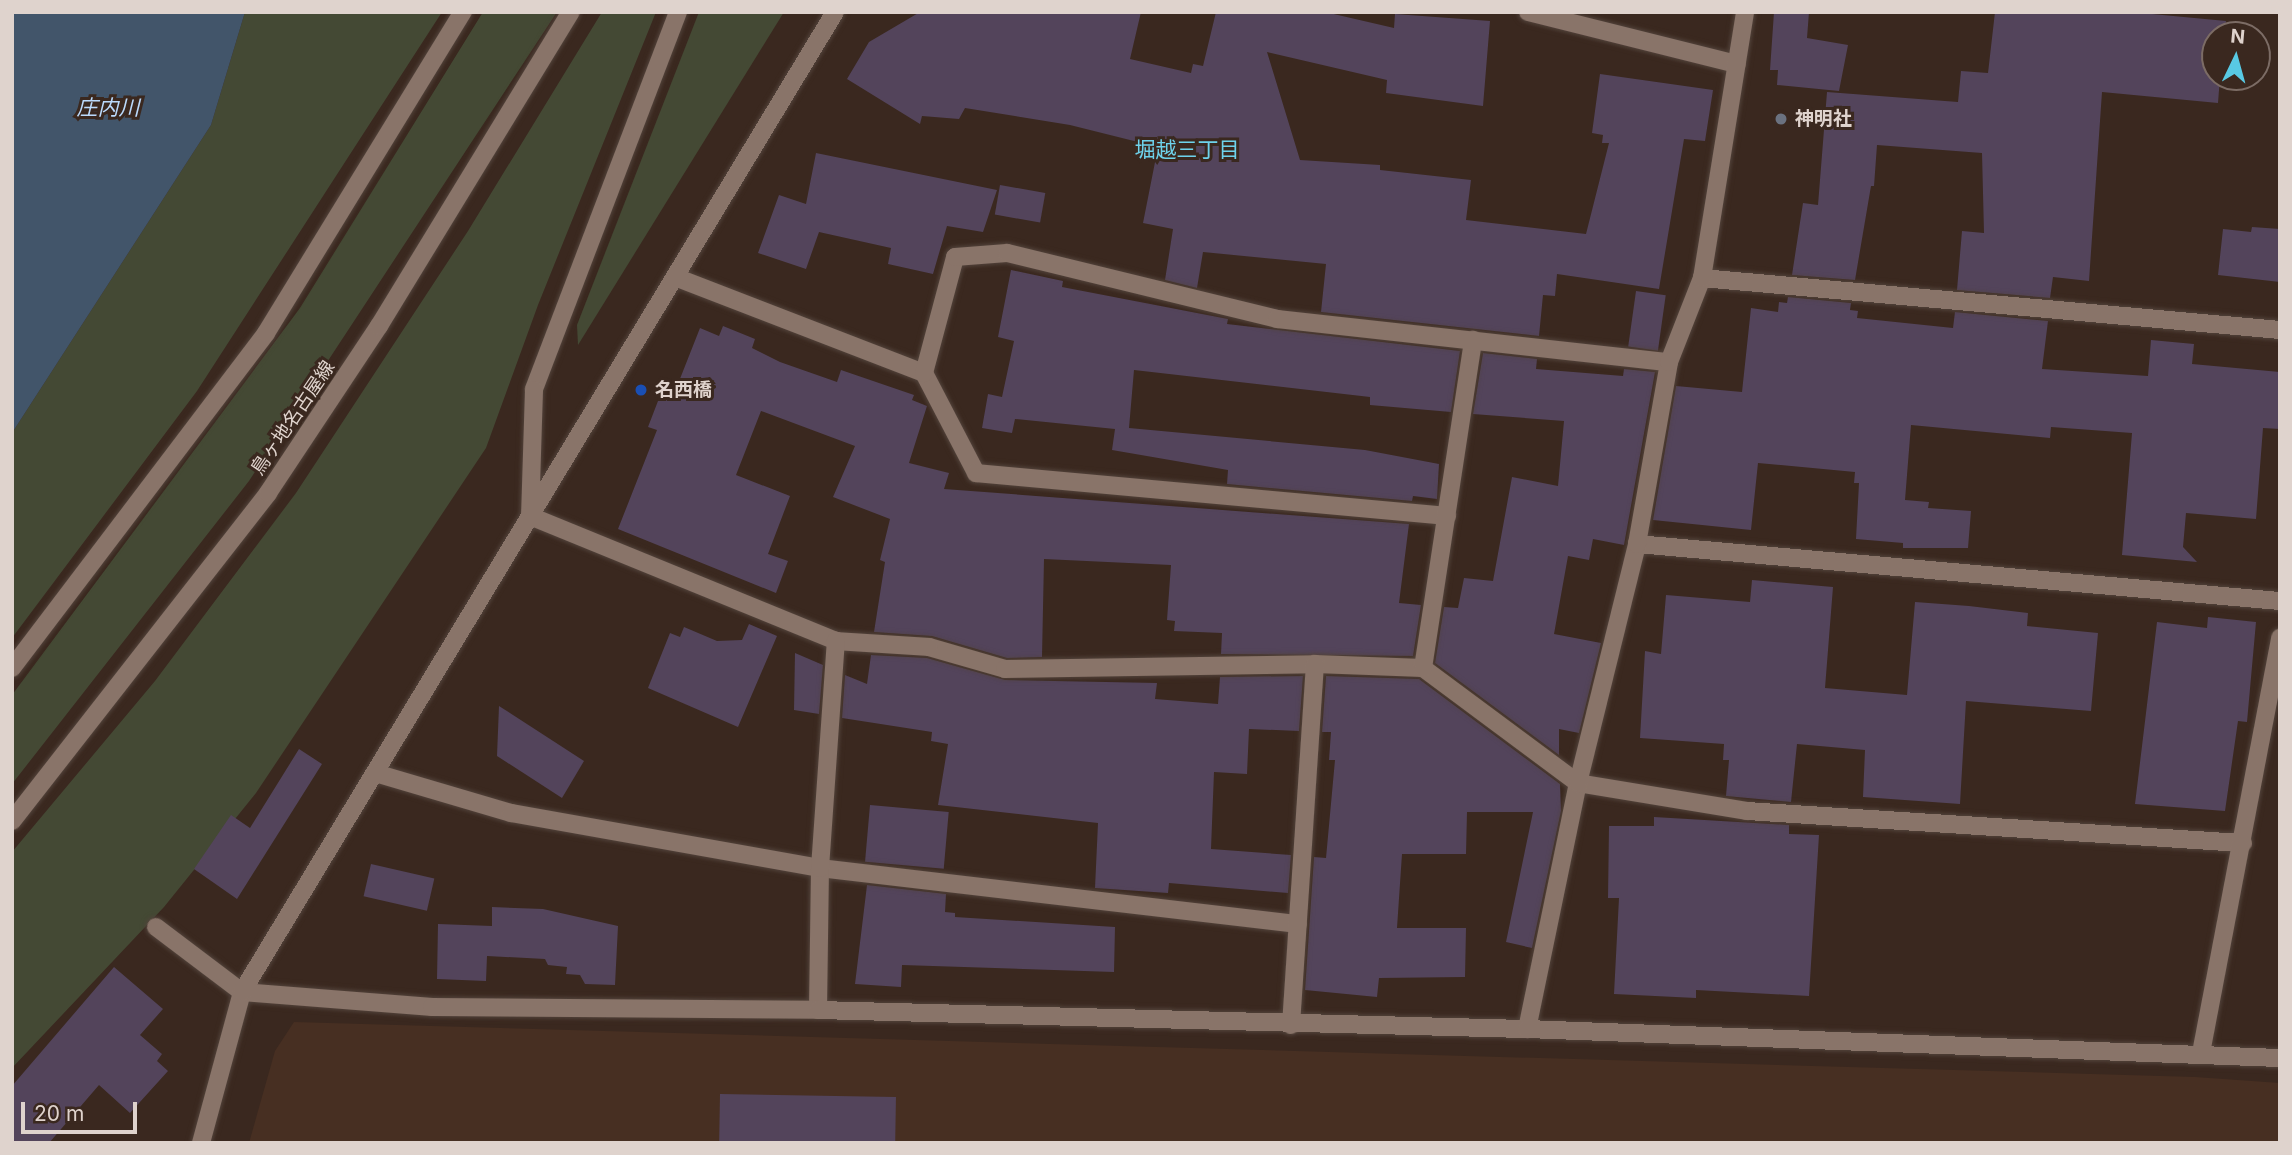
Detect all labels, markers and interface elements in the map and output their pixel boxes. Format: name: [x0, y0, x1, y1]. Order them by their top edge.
north arrow: [2201, 21, 2271, 91]
text: N: [2229, 24, 2246, 49]
water label: 庄内川: [77, 95, 139, 121]
place label: 神明社: [1795, 108, 1852, 130]
marker: 神明社: [1773, 111, 1789, 127]
district label: 堀越三丁目: [1135, 137, 1239, 163]
street label: 鳥ヶ地名古屋線: [246, 356, 340, 480]
place label: 名西橋: [655, 379, 712, 401]
marker: 名西橋: [633, 382, 649, 398]
scale bar: [24, 1088, 140, 1132]
text: 20 m: [34, 1101, 84, 1126]

